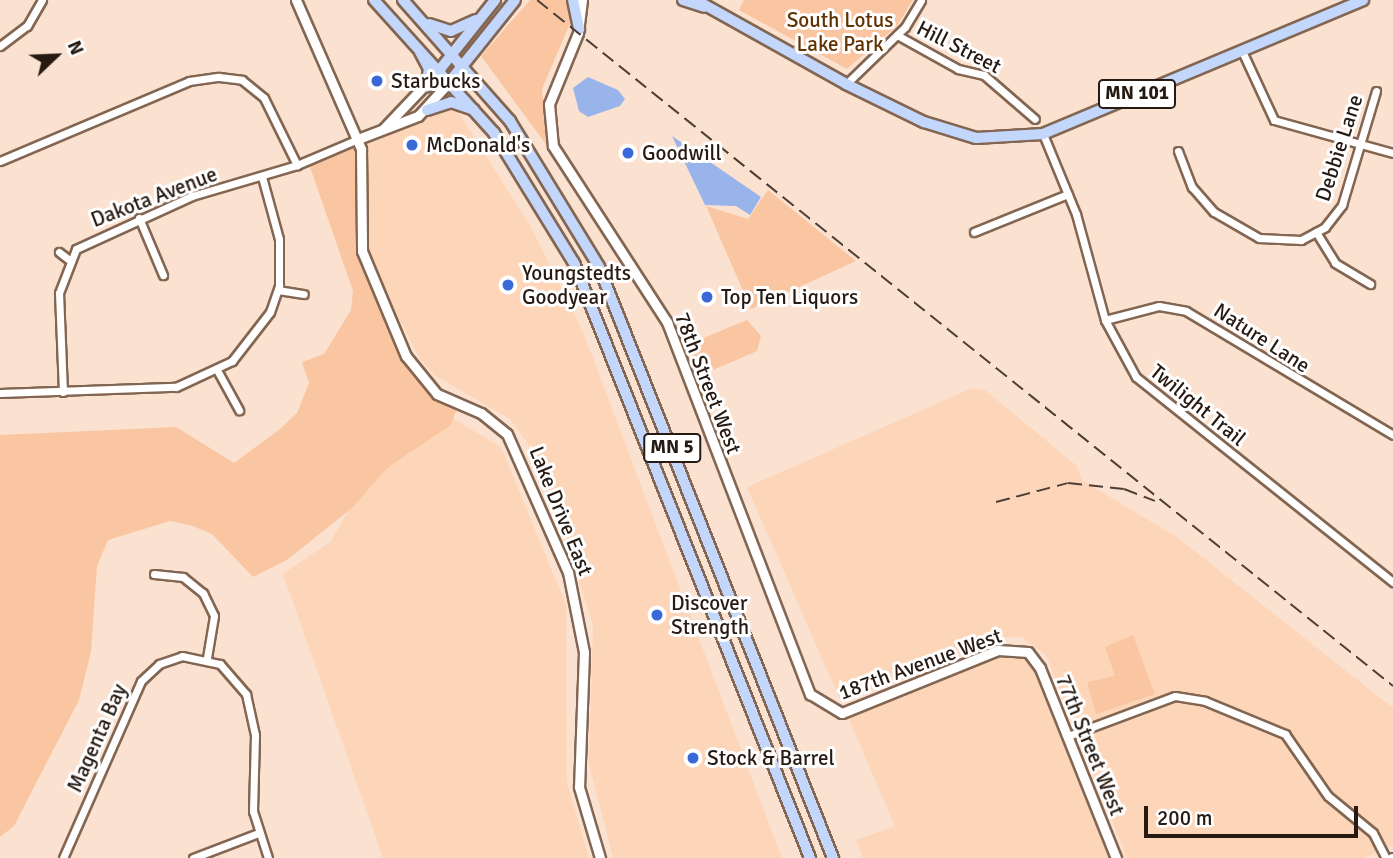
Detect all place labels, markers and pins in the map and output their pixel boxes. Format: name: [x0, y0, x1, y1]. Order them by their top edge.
place label: Starbucks: [391, 68, 481, 94]
marker: Starbucks: [369, 73, 385, 89]
place label: McDonald's: [426, 132, 530, 158]
marker: McDonald's: [404, 137, 420, 153]
place label: Goodwill: [642, 140, 722, 166]
marker: Goodwill: [620, 145, 636, 161]
place label: Youngstedts Goodyear: [522, 260, 631, 310]
marker: Youngstedts Goodyear: [500, 277, 516, 293]
place label: Top Ten Liquors: [721, 284, 858, 310]
marker: Top Ten Liquors: [699, 289, 715, 305]
place label: Discover Strength: [671, 590, 749, 640]
marker: Discover Strength: [649, 607, 665, 623]
place label: Stock & Barrel: [707, 745, 835, 771]
marker: Stock & Barrel: [685, 750, 701, 766]

